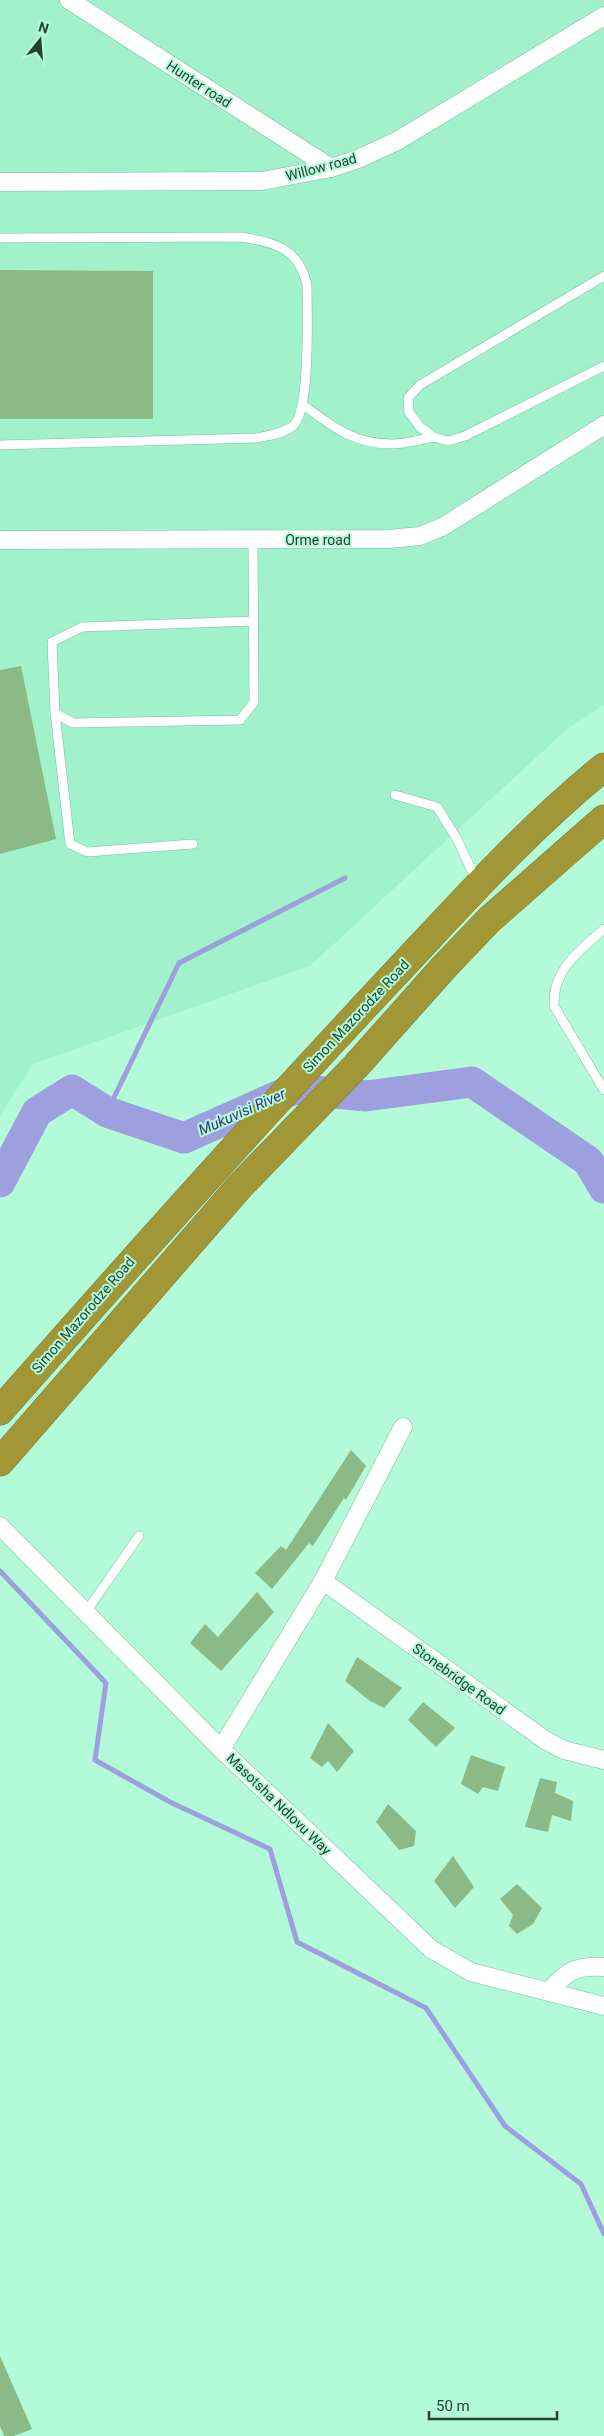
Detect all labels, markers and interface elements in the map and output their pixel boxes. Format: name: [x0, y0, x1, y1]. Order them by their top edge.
north arrow: [15, 15, 65, 65]
text: N: [37, 18, 51, 37]
street label: Hunter road: [164, 57, 234, 111]
street label: Willow road: [284, 150, 358, 184]
street label: Orme road: [285, 532, 351, 548]
street label: Simon Mazorodze Road: [300, 956, 412, 1076]
water label: Mukuvisi River: [196, 1084, 289, 1139]
street label: Simon Mazorodze Road: [28, 1254, 138, 1376]
street label: Stonebridge Road: [410, 1640, 508, 1718]
street label: Masotsha Ndlovu Way: [223, 1750, 335, 1858]
scale bar: [429, 2388, 556, 2420]
text: 50 m: [436, 2397, 470, 2415]

